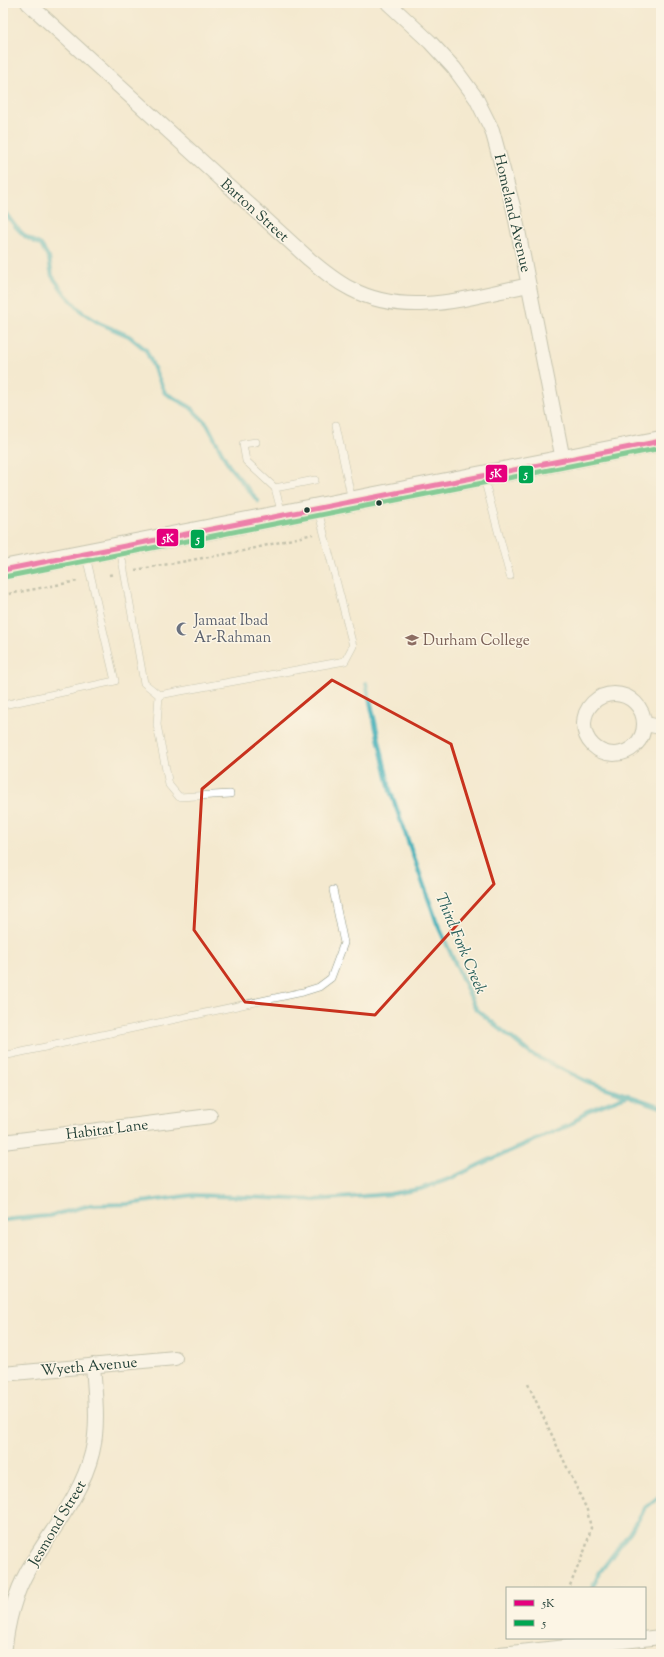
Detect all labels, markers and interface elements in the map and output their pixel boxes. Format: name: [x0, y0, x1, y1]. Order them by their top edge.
street label: Homeland Avenue: [488, 152, 535, 275]
street label: Barton Street: [215, 175, 293, 248]
line badge: 5K: [485, 464, 508, 483]
line badge: 5: [518, 465, 534, 484]
text: 5K: [489, 466, 502, 482]
text: 5: [523, 467, 528, 483]
unlabelled marker: [374, 498, 384, 508]
unlabelled marker: [302, 505, 312, 515]
line badge: 5K: [156, 528, 179, 547]
line badge: 5: [190, 529, 205, 549]
text: 5K: [161, 531, 174, 547]
text: 5: [195, 532, 200, 548]
place label: Jamaat Ibad Ar-Rahman: [193, 611, 271, 649]
mosque icon: Jamaat Ibad Ar-Rahman: [175, 621, 191, 637]
place label: Durham College: [423, 631, 530, 652]
school or university icon: Durham College: [404, 632, 420, 648]
water label: Third Fork Creek: [428, 890, 491, 998]
street label: Habitat Lane: [65, 1115, 150, 1146]
street label: Wyeth Avenue: [40, 1353, 138, 1382]
street label: Jesmond Street: [24, 1477, 92, 1572]
legend: [506, 1587, 646, 1639]
text: 5K: [541, 1595, 555, 1613]
text: 5: [541, 1615, 546, 1633]

